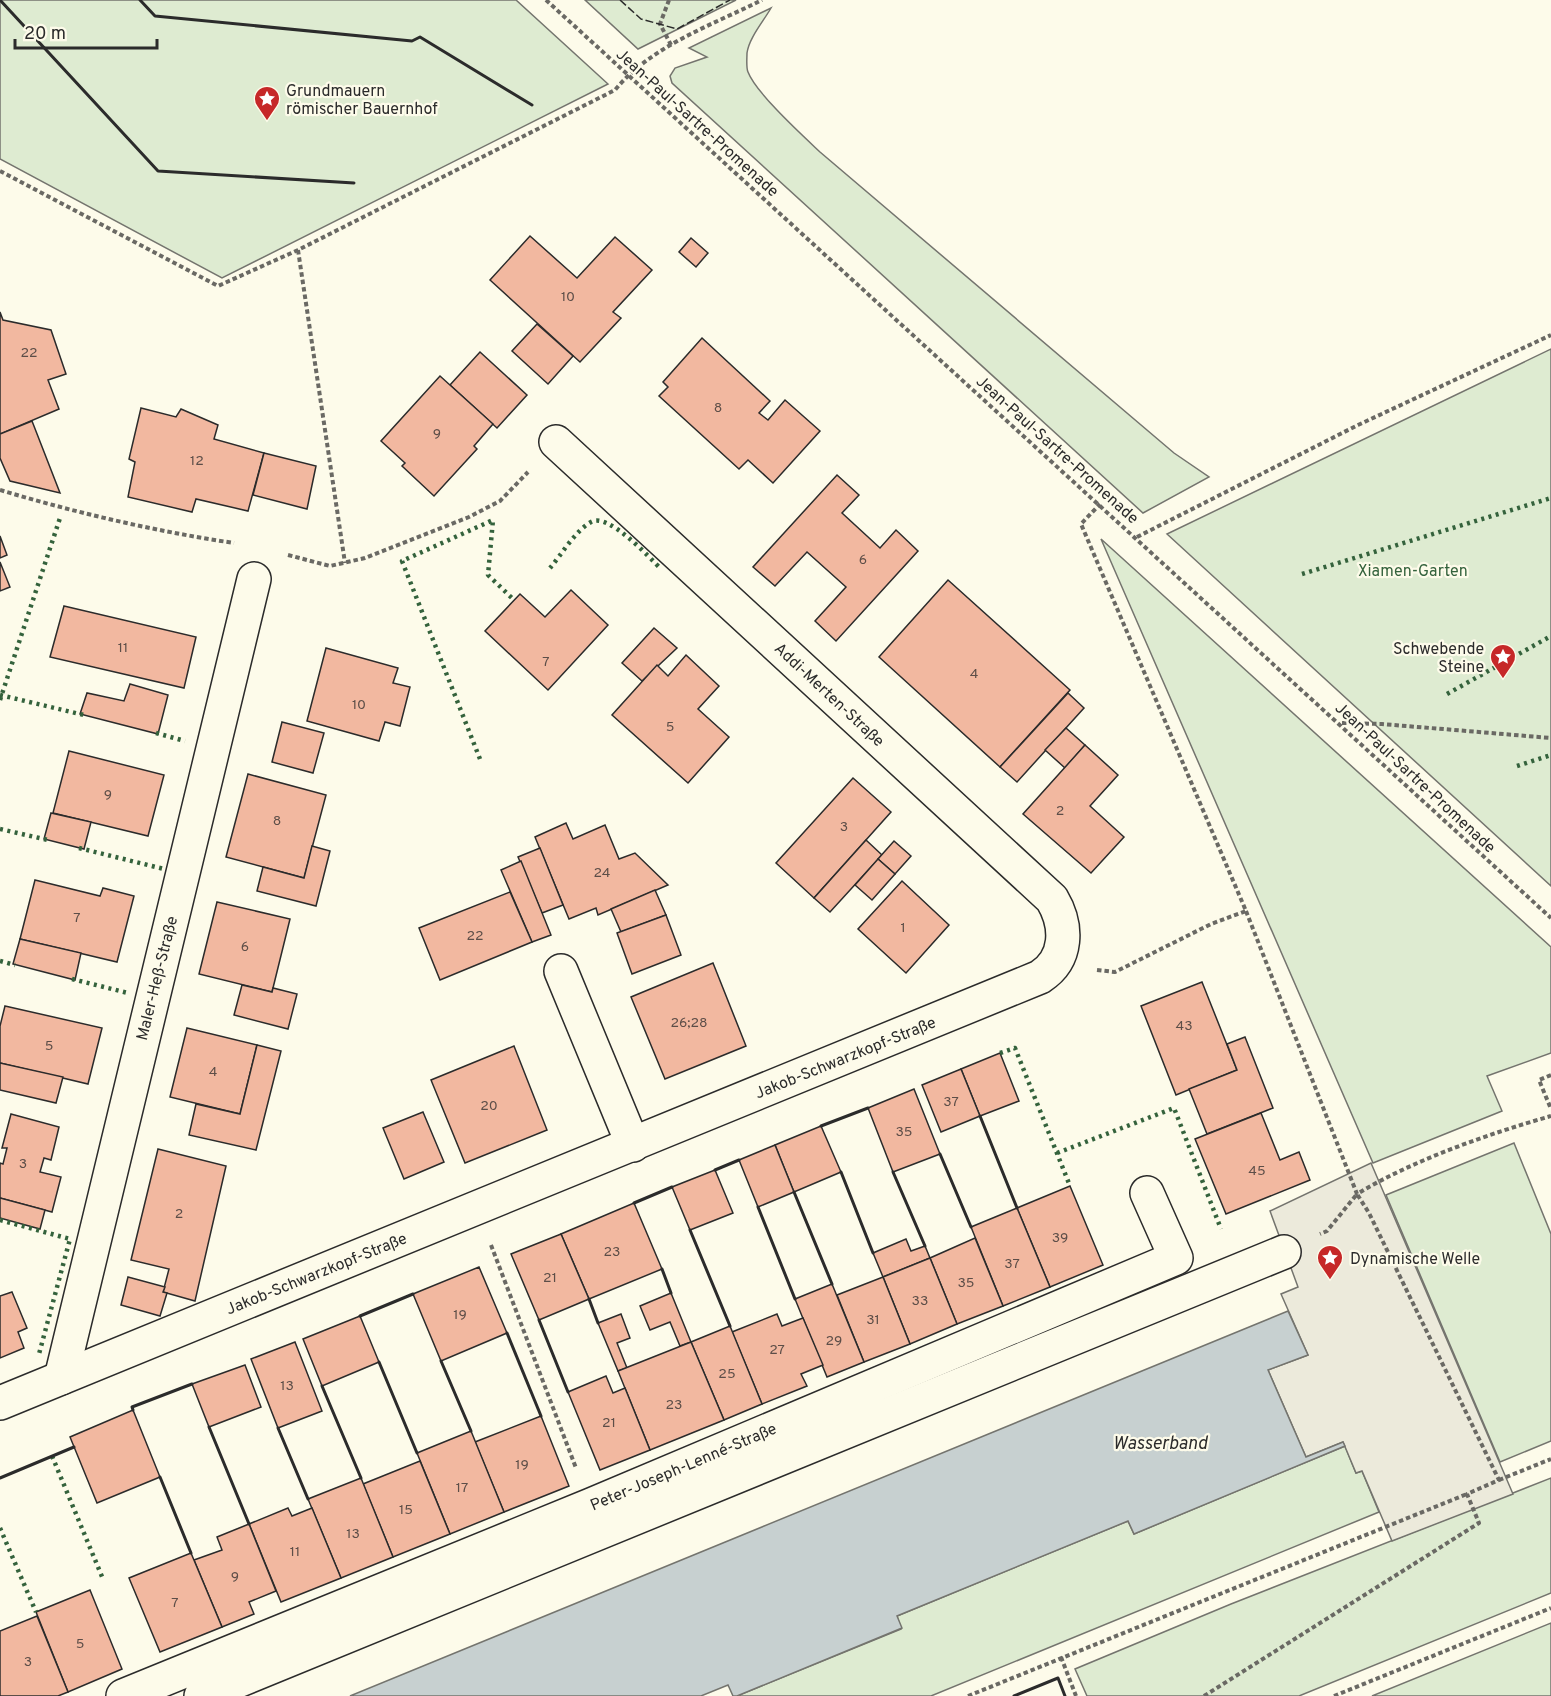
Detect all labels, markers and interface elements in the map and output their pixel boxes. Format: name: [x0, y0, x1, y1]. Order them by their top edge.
scale bar: [15, 12, 158, 50]
text: 20 m: [24, 23, 66, 46]
street label: Jean-Paul-Sartre-Promenade: [611, 45, 782, 202]
place label: Grundmauern römischer Bauernhof: [286, 82, 438, 120]
place icon: Grundmauern römischer Bauernhof: [252, 84, 282, 122]
house number: 10: [561, 289, 575, 306]
house number: 22: [20, 345, 38, 362]
street label: Jean-Paul-Sartre-Promenade: [971, 372, 1142, 529]
house number: 8: [714, 400, 722, 417]
house number: 9: [433, 426, 441, 443]
house number: 12: [190, 453, 204, 470]
house number: 6: [859, 552, 867, 569]
park label: Xiamen-Garten: [1358, 562, 1468, 582]
street label: Addi-Merten-Straße: [769, 639, 888, 752]
house number: 11: [118, 640, 128, 657]
place label: Schwebende Steine: [1393, 640, 1484, 678]
place icon: Schwebende Steine: [1488, 642, 1518, 680]
house number: 7: [542, 654, 550, 671]
house number: 4: [970, 666, 978, 683]
house number: 10: [352, 697, 366, 714]
street label: Jean-Paul-Sartre-Promenade: [1330, 699, 1499, 858]
house number: 5: [666, 719, 674, 736]
house number: 9: [104, 787, 112, 804]
house number: 2: [1056, 803, 1064, 820]
house number: 8: [273, 813, 281, 830]
house number: 3: [840, 819, 848, 836]
house number: 24: [593, 865, 611, 882]
house number: 7: [73, 910, 81, 927]
street label: Maler-Heß-Straße: [133, 914, 183, 1043]
house number: 1: [900, 920, 906, 937]
house number: 22: [466, 928, 484, 945]
house number: 6: [241, 939, 249, 956]
street label: Jakob-Schwarzkopf-Straße: [752, 1013, 939, 1104]
house number: 26;28: [670, 1015, 708, 1032]
house number: 43: [1175, 1018, 1193, 1035]
house number: 5: [45, 1038, 53, 1055]
house number: 4: [209, 1064, 217, 1081]
house number: 37: [943, 1094, 959, 1111]
house number: 20: [480, 1098, 498, 1115]
house number: 35: [895, 1124, 913, 1141]
house number: 3: [19, 1156, 27, 1173]
house number: 45: [1248, 1163, 1266, 1180]
house number: 2: [175, 1206, 183, 1223]
street label: Jakob-Schwarzkopf-Straße: [223, 1229, 410, 1320]
house number: 39: [1052, 1230, 1068, 1247]
place icon: Dynamische Welle: [1315, 1243, 1345, 1281]
house number: 23: [604, 1244, 621, 1261]
place label: Dynamische Welle: [1350, 1250, 1480, 1270]
house number: 37: [1004, 1256, 1020, 1273]
house number: 21: [543, 1270, 557, 1287]
house number: 35: [957, 1275, 975, 1292]
house number: 33: [912, 1293, 928, 1310]
house number: 19: [453, 1307, 467, 1324]
house number: 31: [866, 1312, 880, 1329]
house number: 29: [826, 1333, 842, 1350]
house number: 27: [769, 1342, 785, 1359]
house number: 25: [718, 1366, 736, 1383]
house number: 13: [280, 1378, 294, 1395]
house number: 23: [666, 1397, 683, 1414]
house number: 21: [602, 1415, 616, 1432]
street label: Peter-Joseph-Lenné-Straße: [587, 1419, 780, 1516]
water label: Wasserband: [1113, 1433, 1209, 1456]
house number: 19: [515, 1457, 529, 1474]
house number: 17: [456, 1480, 468, 1497]
house number: 15: [399, 1502, 413, 1519]
house number: 13: [346, 1526, 360, 1543]
house number: 11: [290, 1544, 300, 1561]
house number: 9: [231, 1569, 239, 1586]
house number: 7: [171, 1595, 179, 1612]
house number: 5: [76, 1636, 84, 1653]
house number: 3: [24, 1654, 32, 1671]

